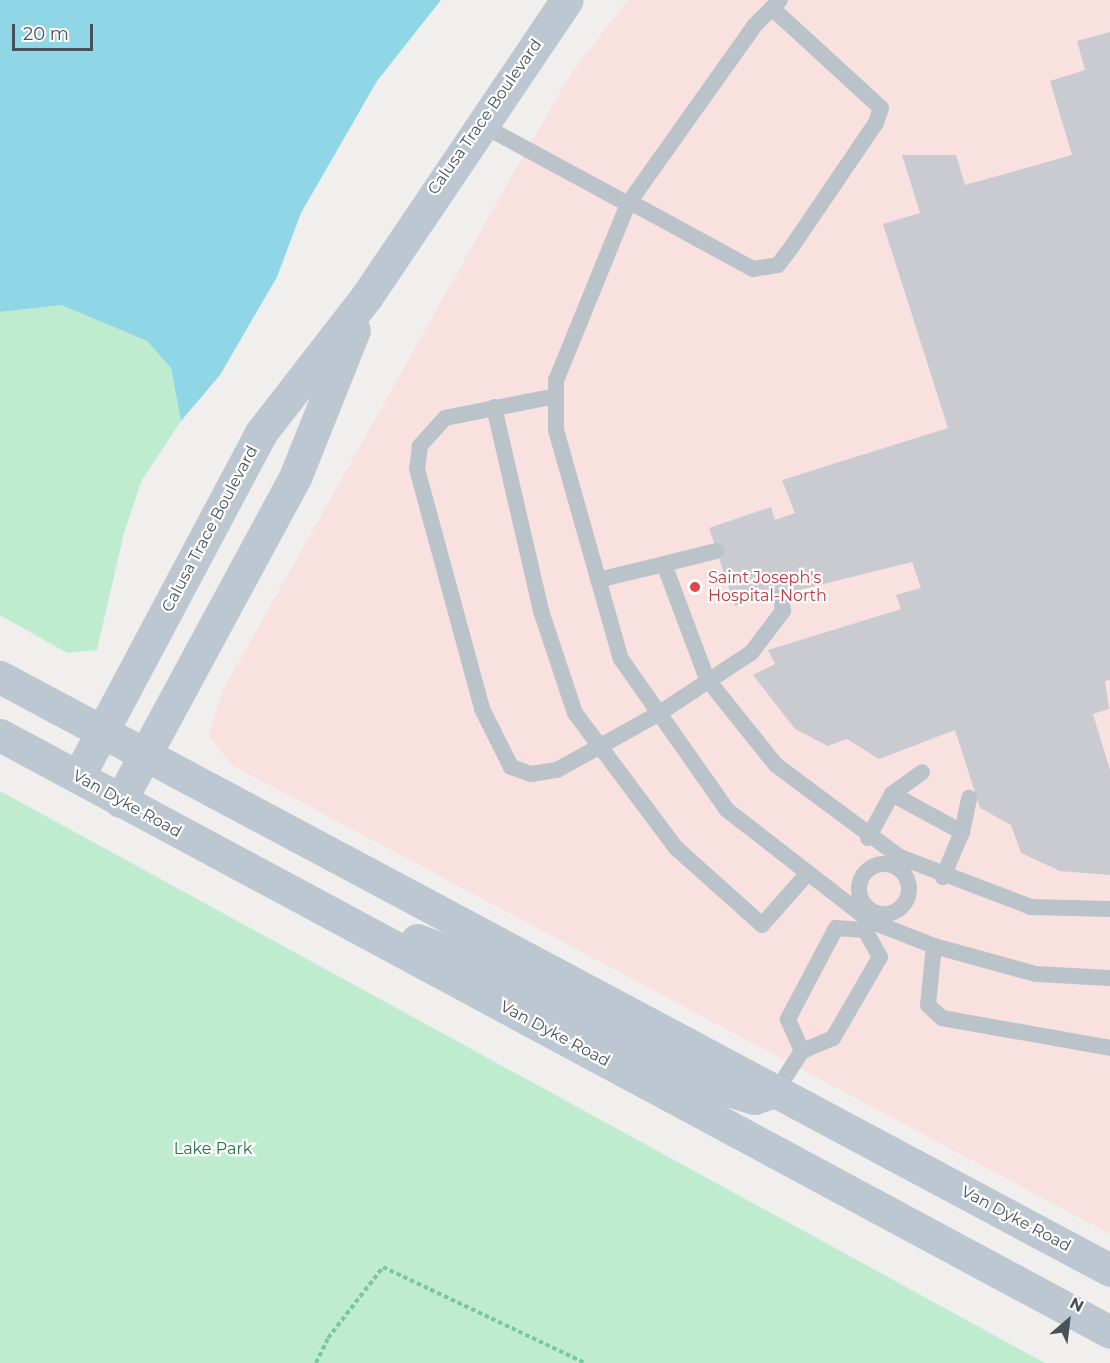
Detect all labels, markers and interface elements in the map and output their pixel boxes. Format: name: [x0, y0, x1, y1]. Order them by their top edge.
scale bar: [15, 12, 96, 50]
text: 20 m: [23, 23, 69, 45]
street label: Calusa Trace Boulevard: [424, 35, 546, 199]
street label: Calusa Trace Boulevard: [158, 443, 262, 615]
place label: Saint Joseph's Hospital-North: [708, 568, 827, 606]
marker: Saint Joseph's Hospital-North: [686, 578, 704, 596]
street label: Van Dyke Road: [69, 766, 185, 842]
street label: Van Dyke Road: [497, 997, 613, 1071]
park label: Lake Park: [174, 1139, 252, 1159]
street label: Van Dyke Road: [958, 1182, 1074, 1256]
north arrow: [1038, 1291, 1098, 1351]
text: N: [1067, 1293, 1087, 1316]

